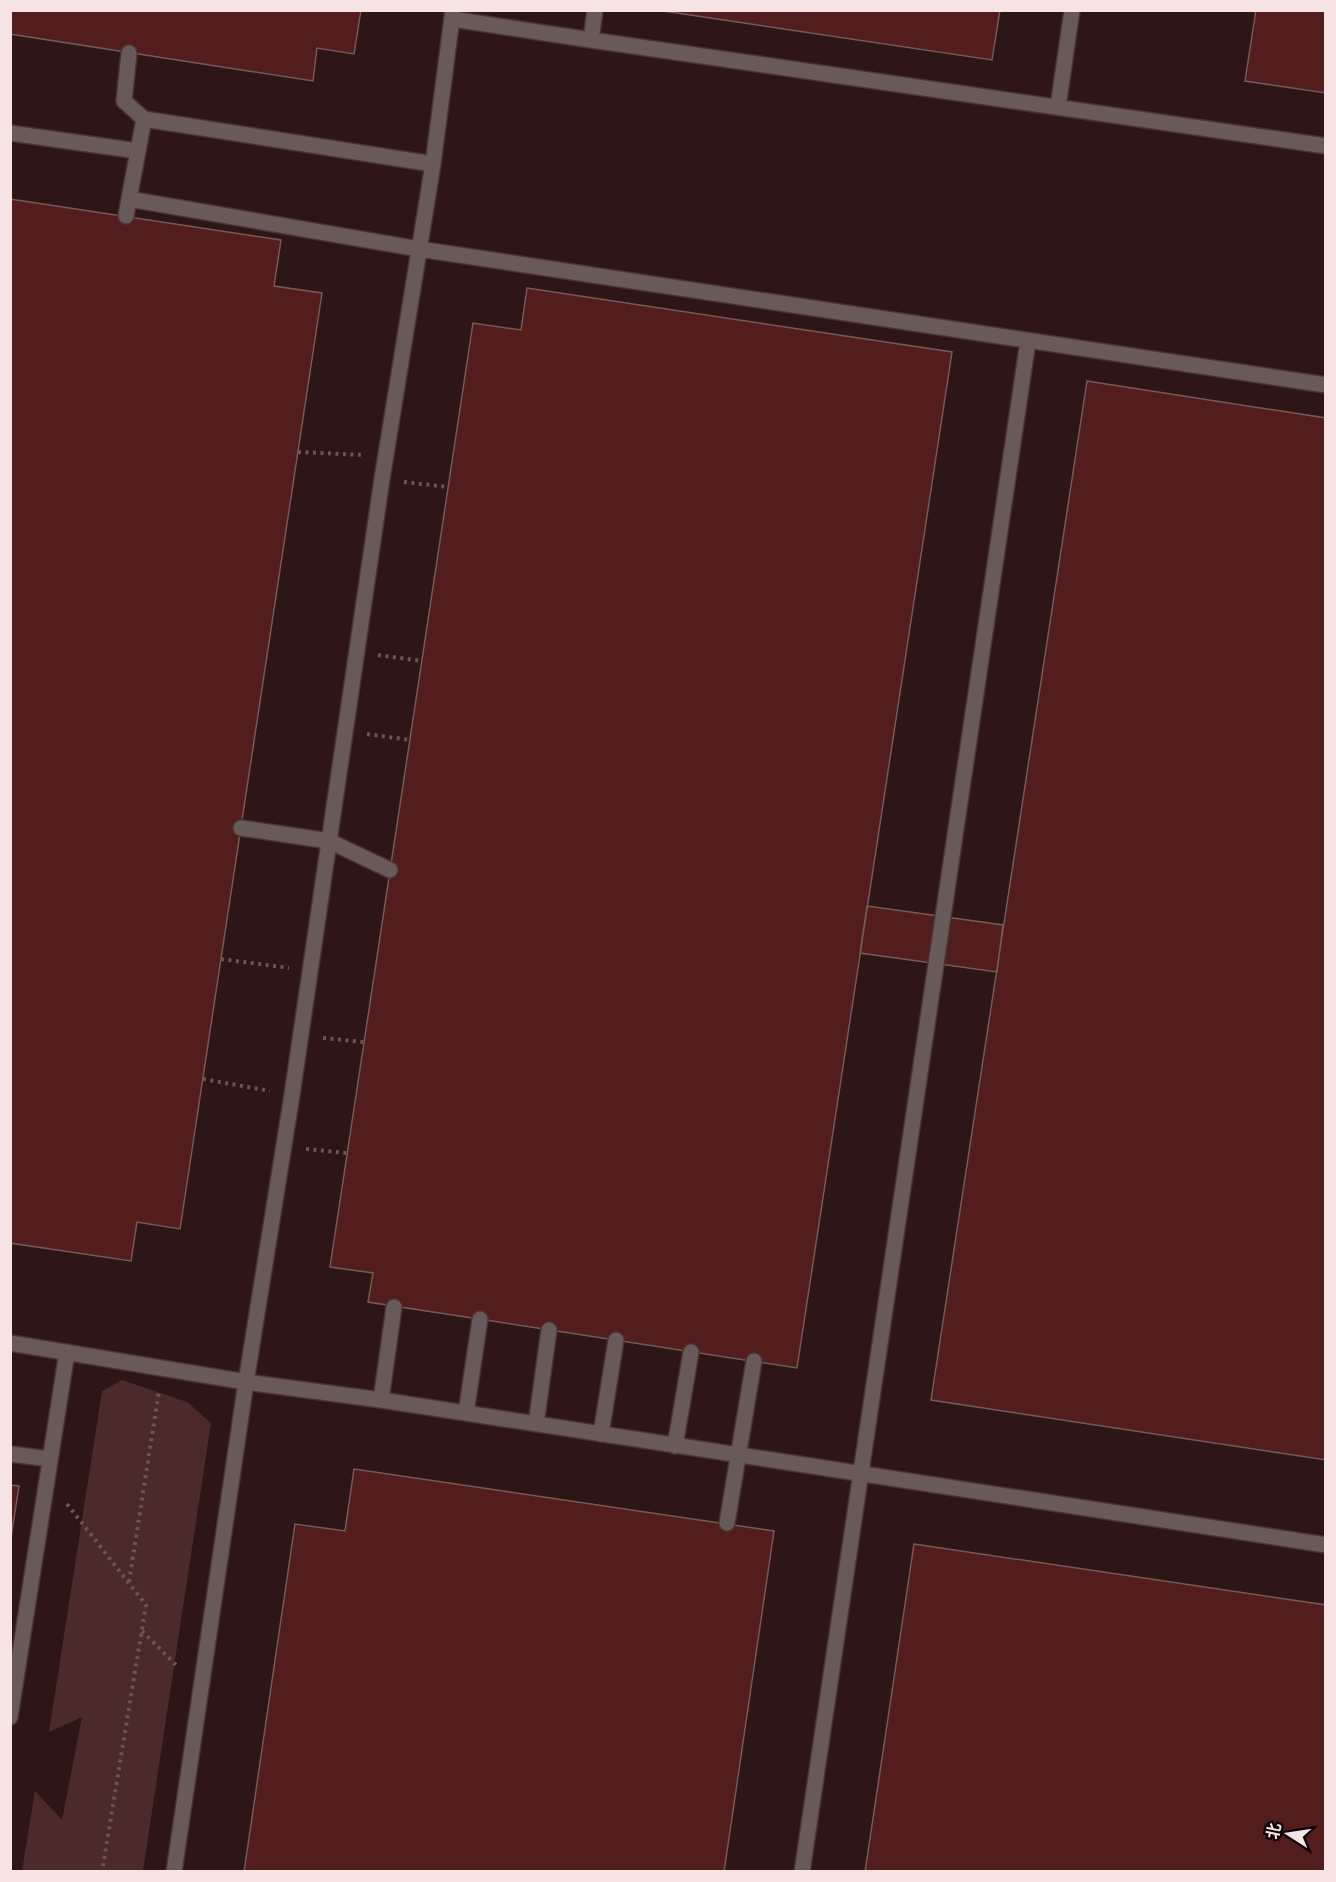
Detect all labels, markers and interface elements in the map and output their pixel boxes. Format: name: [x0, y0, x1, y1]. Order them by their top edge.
north arrow: [1258, 1804, 1318, 1864]
text: 北: [1263, 1821, 1284, 1841]

